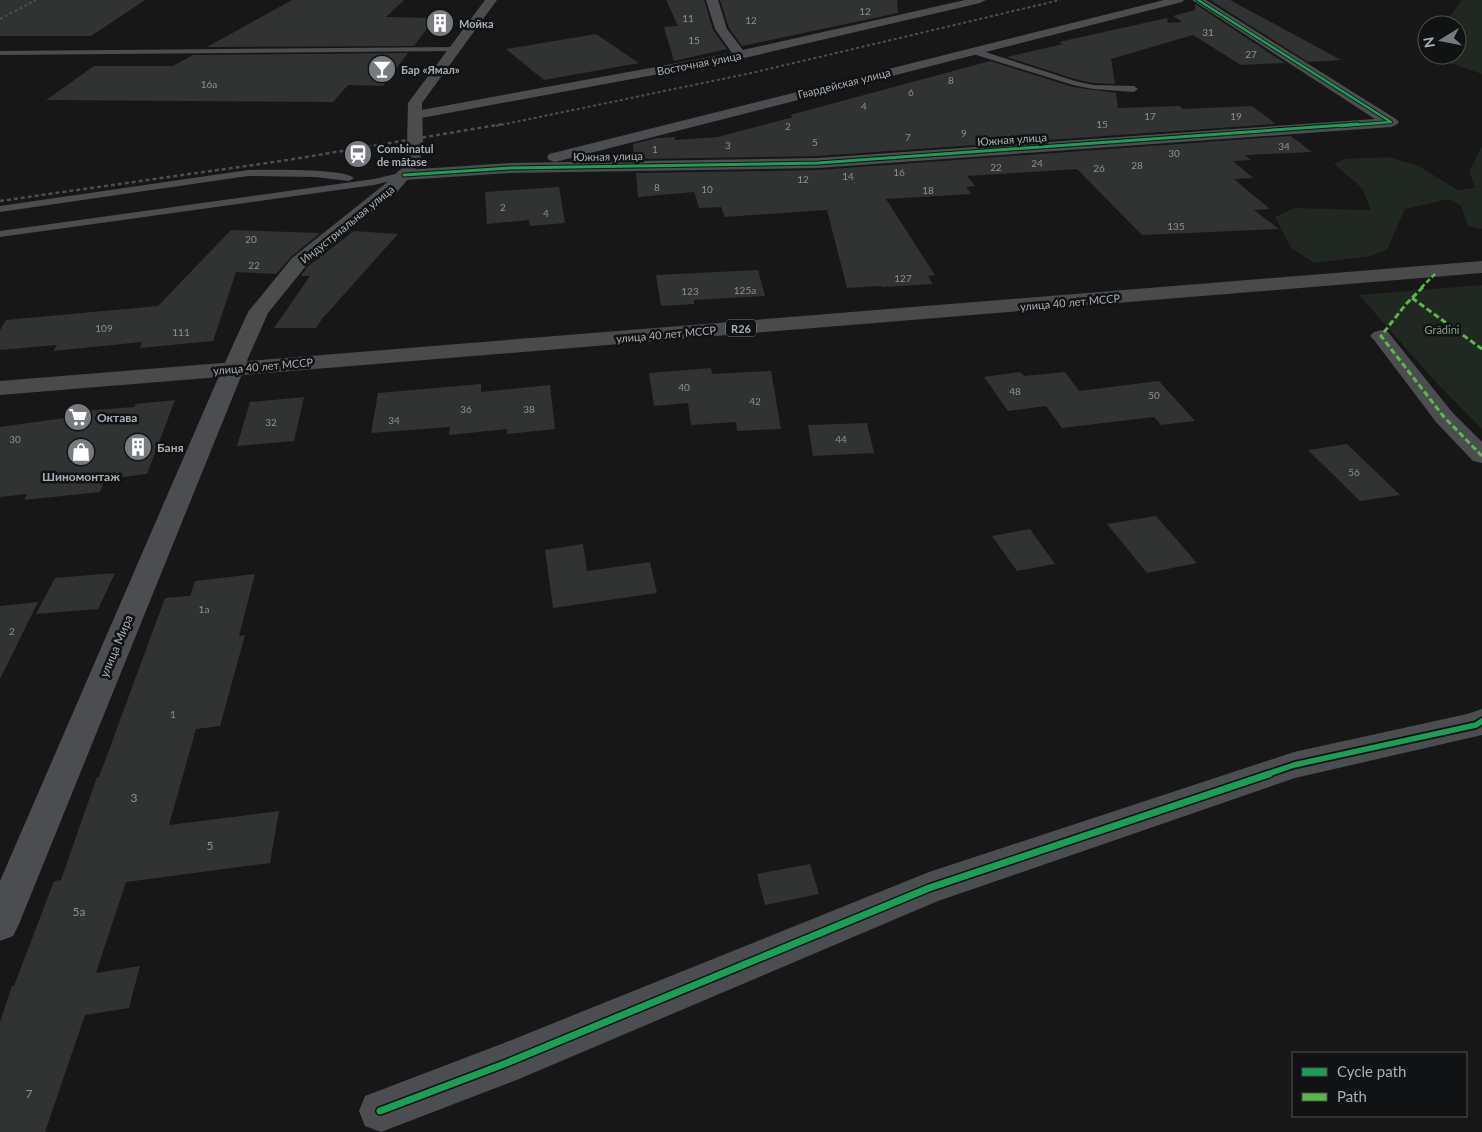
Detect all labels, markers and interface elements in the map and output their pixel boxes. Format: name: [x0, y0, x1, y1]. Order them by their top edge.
house number: 12: [859, 5, 871, 17]
building icon: Мойка: [425, 8, 455, 38]
house number: 11: [682, 12, 694, 24]
house number: 12: [745, 14, 757, 26]
north arrow: [1417, 15, 1467, 65]
place label: Мойка: [459, 17, 494, 30]
house number: 31: [1202, 26, 1214, 38]
house number: 15: [688, 34, 700, 46]
text: N: [1419, 36, 1438, 49]
street label: Восточная улица: [656, 48, 742, 78]
house number: 27: [1245, 48, 1257, 60]
bar icon: Бар «Ямал»: [367, 54, 397, 84]
place label: Бар «Ямал»: [401, 63, 460, 76]
street label: Гвардейская улица: [796, 65, 892, 101]
house number: 8: [948, 74, 954, 86]
house number: 16а: [201, 78, 217, 90]
house number: 6: [908, 86, 914, 98]
house number: 4: [861, 100, 867, 112]
house number: 17: [1144, 110, 1156, 122]
house number: 19: [1230, 110, 1242, 122]
house number: 15: [1096, 118, 1108, 130]
house number: 2: [785, 120, 791, 132]
house number: 9: [961, 127, 967, 139]
street label: Южная улица: [977, 130, 1047, 148]
house number: 7: [905, 131, 911, 143]
house number: 5: [812, 136, 818, 148]
station icon: Combinatul de mătase: [343, 139, 373, 169]
house number: 3: [725, 139, 731, 151]
house number: 34: [1278, 140, 1290, 152]
place label: Combinatul de mătase: [377, 142, 434, 168]
house number: 1: [652, 143, 658, 155]
house number: 30: [1168, 147, 1180, 159]
street label: Южная улица: [573, 149, 643, 163]
house number: 24: [1031, 157, 1043, 169]
house number: 28: [1131, 159, 1143, 171]
house number: 22: [990, 161, 1002, 173]
house number: 26: [1093, 162, 1105, 174]
house number: 16: [893, 166, 905, 178]
house number: 14: [842, 170, 854, 182]
house number: 12: [797, 173, 809, 185]
house number: 8: [654, 181, 660, 193]
street label: Индустриальная улица: [297, 182, 397, 266]
house number: 10: [701, 183, 713, 195]
house number: 18: [922, 184, 934, 196]
house number: 2: [500, 201, 506, 213]
house number: 4: [543, 207, 549, 219]
house number: 135: [1167, 220, 1185, 232]
house number: 20: [245, 233, 257, 245]
house number: 22: [248, 259, 260, 271]
house number: 127: [894, 272, 912, 284]
house number: 125а: [734, 284, 756, 296]
house number: 123: [681, 285, 699, 297]
street label: улица 40 лет МССР: [1019, 291, 1121, 313]
road number: R26: [726, 319, 756, 336]
house number: 109: [95, 322, 113, 334]
street label: улица 40 лет МССР: [615, 323, 717, 345]
park label: Grădini: [1425, 323, 1460, 336]
house number: 111: [172, 326, 190, 338]
street label: улица 40 лет МССР: [212, 355, 314, 377]
house number: 40: [678, 381, 690, 393]
house number: 48: [1009, 385, 1021, 397]
house number: 50: [1148, 389, 1160, 401]
house number: 42: [749, 395, 761, 407]
supermarket icon: Октава: [63, 402, 93, 432]
house number: 36: [460, 403, 472, 415]
house number: 38: [523, 403, 535, 415]
place label: Октава: [97, 410, 137, 425]
house number: 34: [388, 414, 400, 426]
house number: 32: [265, 416, 277, 428]
building icon: Баня: [123, 432, 153, 462]
house number: 30: [9, 433, 21, 445]
house number: 44: [835, 433, 847, 445]
shop icon: Шиномонтаж: [66, 437, 96, 467]
place label: Баня: [157, 440, 184, 455]
house number: 56: [1348, 466, 1360, 478]
place label: Шиномонтаж: [42, 469, 120, 484]
house number: 1а: [199, 603, 209, 615]
street label: улица Мира: [96, 612, 136, 680]
house number: 2: [9, 625, 15, 637]
house number: 1: [170, 708, 176, 720]
house number: 3: [131, 790, 138, 805]
house number: 5: [207, 838, 214, 853]
house number: 5а: [73, 904, 85, 919]
legend: [1292, 1052, 1467, 1117]
text: Cycle path: [1337, 1062, 1406, 1080]
house number: 7: [26, 1086, 33, 1101]
text: Path: [1337, 1087, 1367, 1105]

